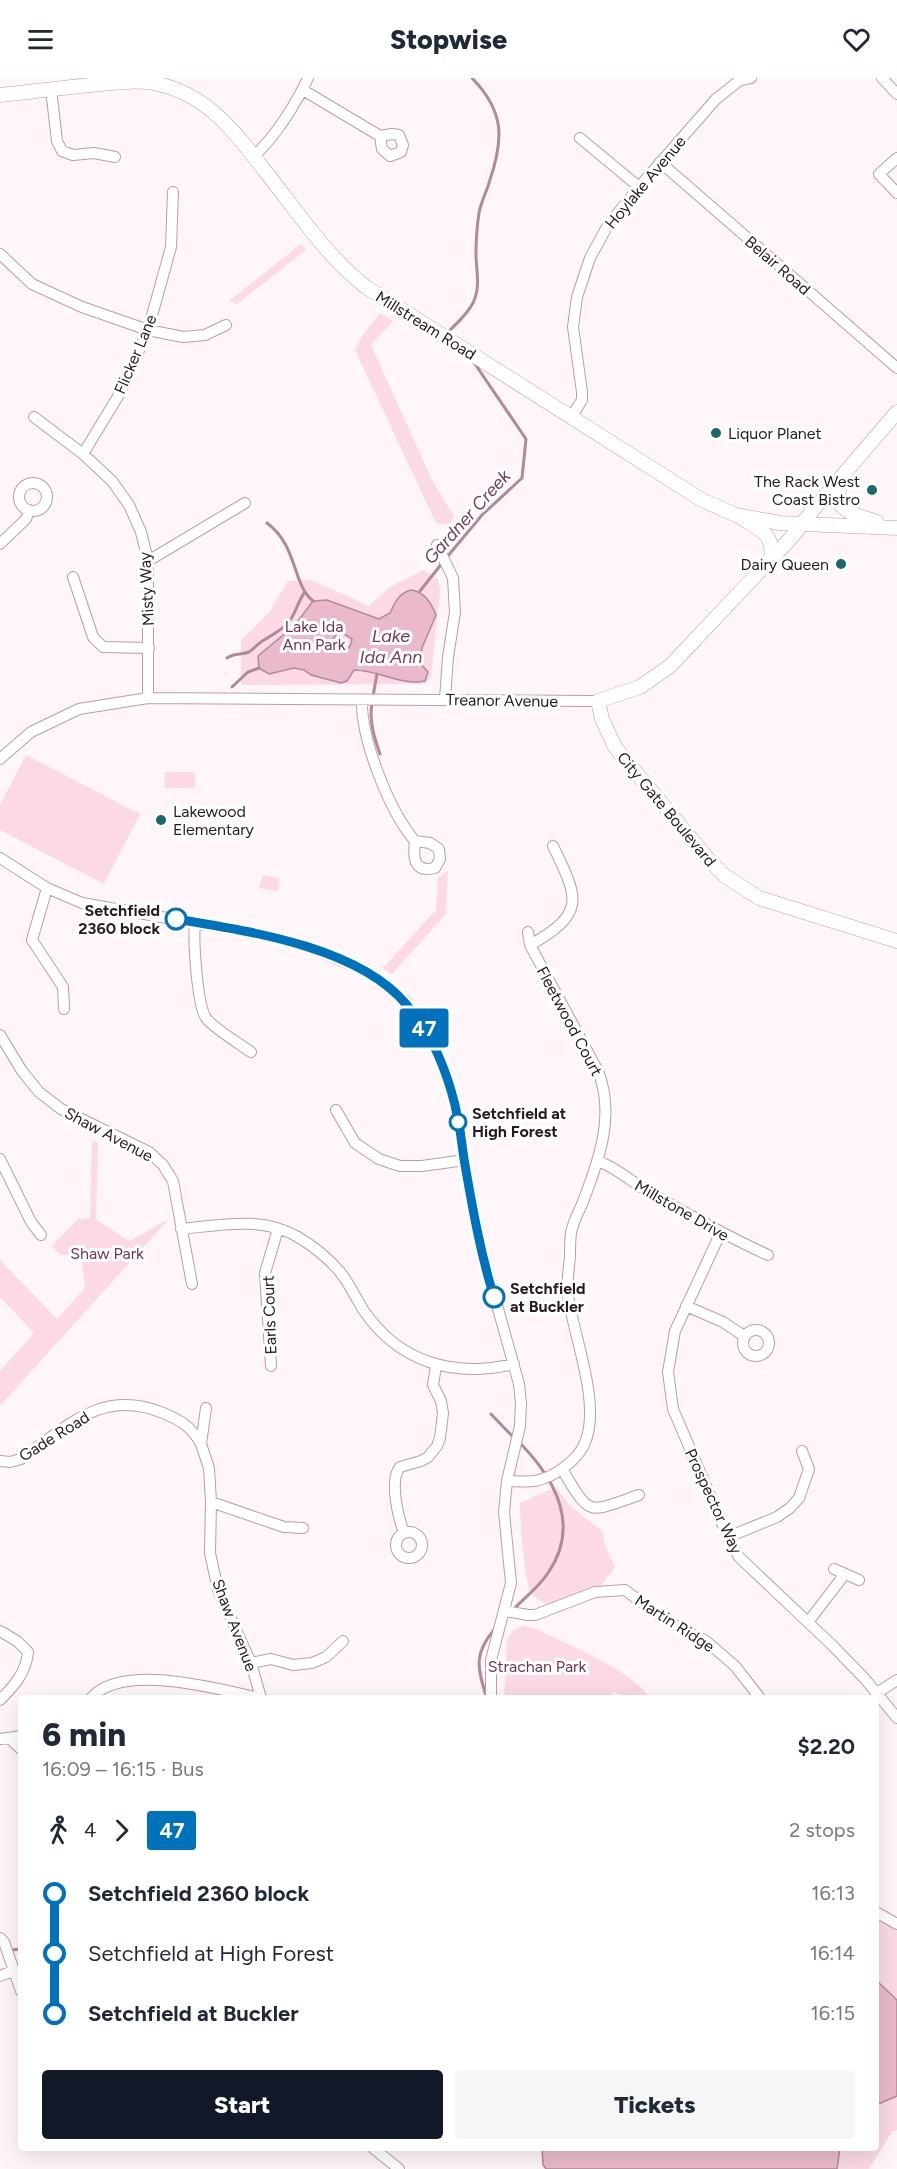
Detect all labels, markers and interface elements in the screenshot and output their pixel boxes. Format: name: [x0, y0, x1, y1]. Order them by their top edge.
icon: menu: [24, 23, 57, 56]
text: Stopwise: [390, 23, 507, 56]
icon: heart: [840, 23, 873, 56]
street label: Hoylake Avenue: [601, 132, 690, 233]
street label: Belair Road: [741, 232, 814, 299]
street label: Millstream Road: [372, 287, 479, 364]
street label: Flicker Lane: [110, 311, 161, 397]
place label: Liquor Planet: [728, 424, 822, 443]
marker: Liquor Planet: [709, 426, 723, 440]
water label: Gardner Creek: [419, 465, 516, 569]
place label: The Rack West Coast Bistro: [754, 472, 860, 509]
marker: The Rack West Coast Bistro: [865, 483, 879, 497]
street label: Misty Way: [135, 551, 158, 627]
place label: Dairy Queen: [741, 555, 829, 574]
marker: Dairy Queen: [834, 557, 848, 571]
park label: Lake Ida Ann Park: [282, 617, 346, 654]
water label: Lake Ida Ann: [360, 625, 422, 668]
street label: Treanor Avenue: [446, 690, 558, 711]
street label: City Gate Boulevard: [613, 748, 720, 871]
place label: Lakewood Elementary: [173, 802, 255, 839]
marker: Lakewood Elementary: [154, 813, 168, 827]
place label: Setchfield 2360 block: [78, 901, 160, 938]
marker: Setchfield 2360 block: [165, 908, 187, 930]
street label: Fleetwood Court: [533, 963, 606, 1079]
line badge: 47: [397, 1008, 451, 1048]
text: 47: [412, 1016, 436, 1041]
street label: Shaw Avenue: [61, 1103, 156, 1166]
place label: Setchfield at High Forest: [472, 1104, 566, 1141]
marker: Setchfield at High Forest: [449, 1113, 467, 1131]
street label: Millstone Drive: [631, 1176, 732, 1245]
park label: Shaw Park: [70, 1244, 144, 1263]
street label: Earls Court: [259, 1275, 280, 1355]
place label: Setchfield at Buckler: [510, 1279, 586, 1316]
marker: Setchfield at Buckler: [483, 1286, 505, 1308]
street label: Gade Road: [16, 1407, 93, 1465]
street label: Prospector Way: [681, 1446, 746, 1557]
street label: Shaw Avenue: [208, 1576, 261, 1674]
street label: Martin Ridge: [631, 1591, 718, 1656]
park label: Strachan Park: [488, 1657, 586, 1676]
text: 6 min: [42, 1715, 126, 1754]
text: $2.20: [798, 1733, 855, 1760]
text: 16:09 – 16:15 · Bus: [42, 1757, 204, 1781]
icon: walk: [42, 1814, 75, 1847]
icon: forward: [105, 1814, 138, 1847]
text: 4: [84, 1818, 96, 1842]
text: 47: [159, 1818, 184, 1843]
text: 2 stops: [789, 1818, 855, 1842]
text: Setchfield 2360 block: [88, 1880, 309, 1907]
text: 16:13: [811, 1881, 855, 1905]
text: Setchfield at High Forest: [88, 1940, 334, 1967]
text: 16:14: [810, 1941, 855, 1965]
text: Setchfield at Buckler: [88, 2000, 299, 2027]
text: 16:15: [811, 2001, 855, 2025]
button: Start: [42, 2070, 443, 2139]
button: Tickets: [455, 2070, 855, 2139]

